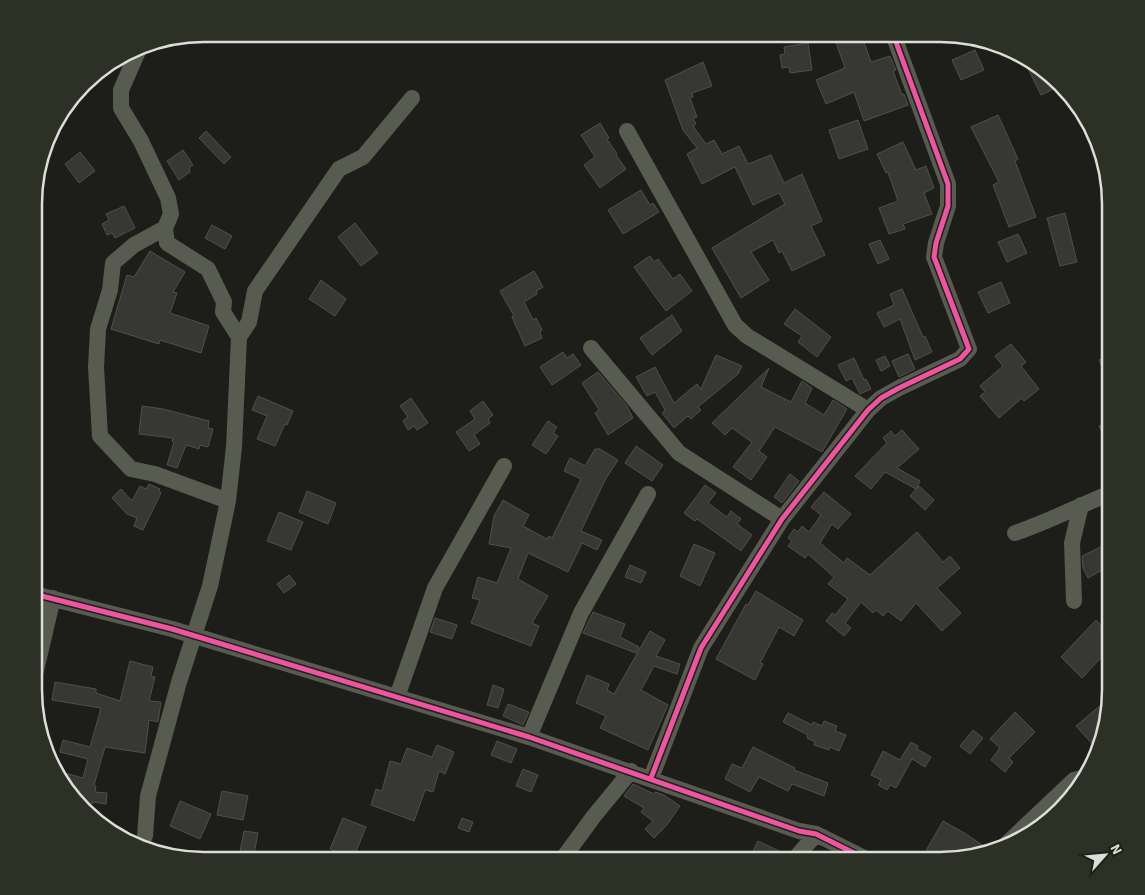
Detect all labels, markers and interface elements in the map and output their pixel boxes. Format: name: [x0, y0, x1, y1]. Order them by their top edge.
north arrow: [1080, 830, 1130, 880]
text: N: [1105, 841, 1127, 858]

